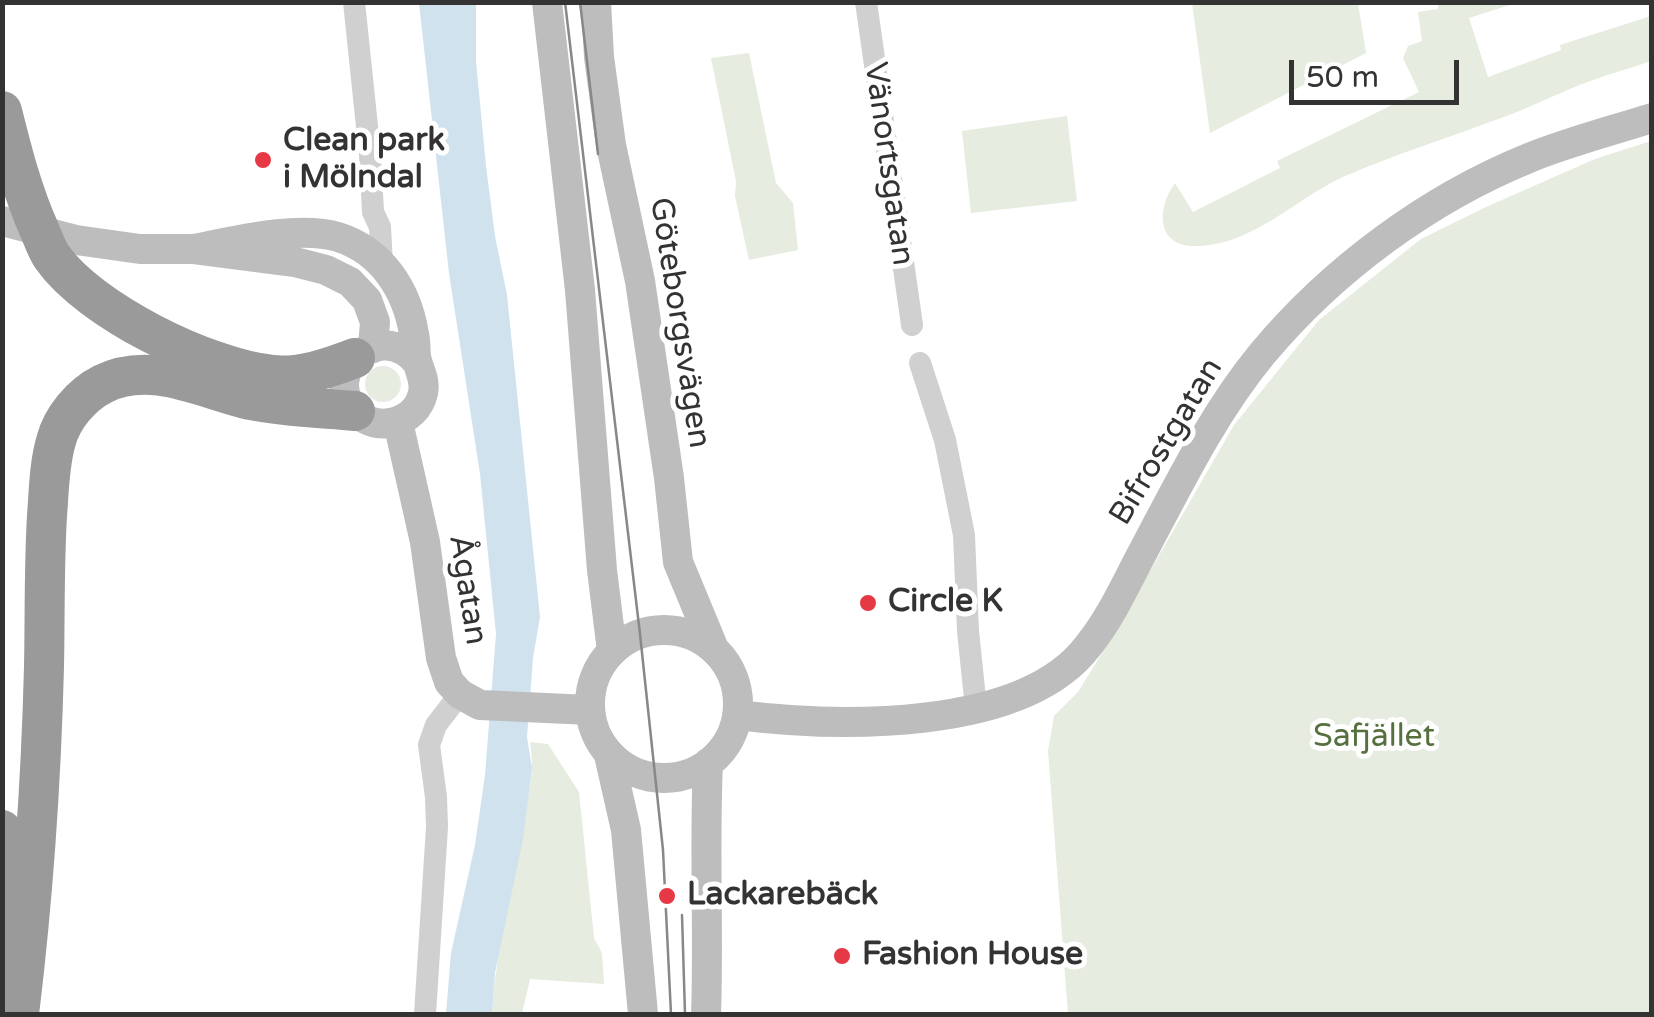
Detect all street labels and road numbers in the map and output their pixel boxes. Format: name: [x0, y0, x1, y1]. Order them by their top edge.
street label: Vänortsgatan: [855, 60, 921, 268]
street label: Göteborgsvägen: [640, 195, 718, 451]
street label: Bifrostgatan: [1102, 352, 1232, 532]
street label: Ågatan: [439, 532, 495, 648]

